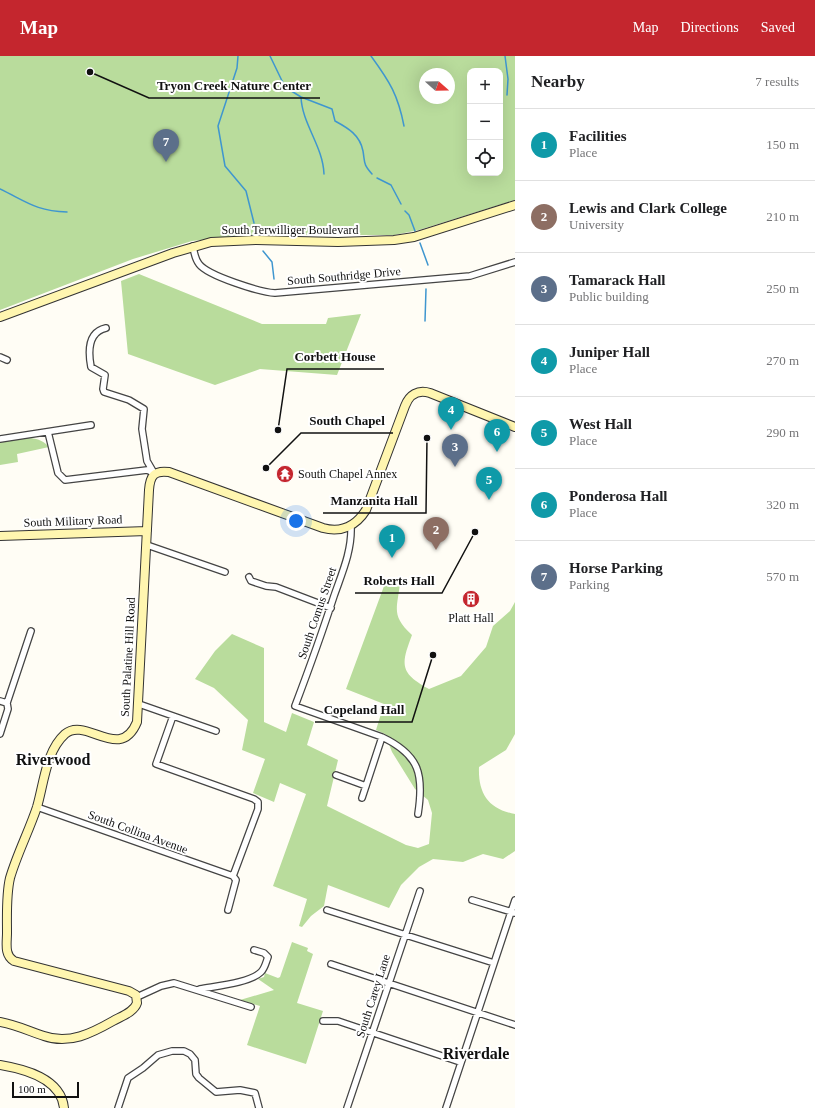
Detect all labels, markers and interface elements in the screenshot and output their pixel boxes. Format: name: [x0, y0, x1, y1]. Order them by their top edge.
text: Map: [20, 17, 58, 38]
text: Map: [633, 20, 658, 35]
text: Directions: [680, 20, 739, 35]
text: Saved: [761, 20, 795, 35]
north arrow: [419, 68, 455, 104]
map controls: [467, 68, 503, 176]
button: +: [467, 68, 503, 104]
text: Nearby: [531, 72, 585, 91]
callout: Tryon Creek Nature Center: [149, 73, 320, 98]
text: 7 results: [755, 74, 799, 89]
text: Tryon Creek Nature Center: [157, 78, 311, 93]
button: −: [467, 104, 503, 140]
text: Facilities: [569, 128, 626, 144]
pin: 7: [153, 129, 179, 162]
text: 1: [541, 137, 547, 152]
text: 150 m: [766, 137, 799, 152]
button: locate: [467, 140, 503, 176]
text: Place: [569, 145, 597, 160]
text: Lewis and Clark College: [569, 200, 727, 216]
text: 2: [541, 209, 547, 224]
text: 210 m: [766, 209, 799, 224]
text: University: [569, 217, 624, 232]
street label: South Terwilliger Boulevard: [222, 223, 358, 237]
street label: South Southridge Drive: [287, 264, 401, 288]
text: Tamarack Hall: [569, 272, 666, 288]
text: 3: [541, 281, 547, 296]
text: 250 m: [766, 281, 799, 296]
text: Public building: [569, 289, 649, 304]
callout: Corbett House: [287, 344, 384, 369]
text: Juniper Hall: [569, 344, 650, 360]
text: Corbett House: [294, 349, 376, 364]
text: 4: [541, 353, 547, 368]
text: 270 m: [766, 353, 799, 368]
text: Place: [569, 361, 597, 376]
pin: 4: [438, 397, 464, 430]
callout: South Chapel: [301, 408, 393, 433]
text: South Chapel: [309, 413, 385, 428]
text: West Hall: [569, 416, 632, 432]
pin: 6: [484, 419, 510, 452]
text: 5: [541, 425, 547, 440]
text: 290 m: [766, 425, 799, 440]
text: Place: [569, 433, 597, 448]
pin: 3: [442, 434, 468, 467]
temple icon: South Chapel Annex: [275, 464, 295, 484]
place label: South Chapel Annex: [298, 467, 397, 481]
pin: 5: [476, 467, 502, 500]
callout: Manzanita Hall: [323, 488, 426, 513]
text: Ponderosa Hall: [569, 488, 667, 504]
text: Manzanita Hall: [330, 493, 418, 508]
text: 6: [541, 497, 547, 512]
text: 320 m: [766, 497, 799, 512]
text: Place: [569, 505, 597, 520]
your location: [286, 511, 306, 531]
street label: South Military Road: [23, 512, 123, 530]
pin: 2: [423, 517, 449, 550]
pin: 1: [379, 525, 405, 558]
text: Horse Parking: [569, 560, 663, 576]
street label: South Comus Street: [295, 565, 339, 661]
callout: Roberts Hall: [355, 568, 442, 593]
text: 7: [541, 569, 547, 584]
text: 570 m: [766, 569, 799, 584]
text: Roberts Hall: [363, 573, 435, 588]
text: Parking: [569, 577, 609, 592]
building icon: Platt Hall: [461, 589, 481, 609]
street label: South Palatine Hill Road: [118, 597, 138, 717]
place label: Platt Hall: [448, 611, 494, 625]
callout: Copeland Hall: [315, 697, 412, 722]
text: Copeland Hall: [324, 702, 405, 717]
district label: Riverwood: [16, 751, 90, 768]
street label: South Collina Avenue: [86, 807, 190, 857]
street label: South Carey Lane: [353, 953, 393, 1039]
district label: Riverdale: [443, 1045, 509, 1062]
scale bar: [12, 1080, 79, 1099]
text: 100 m: [18, 1083, 46, 1095]

